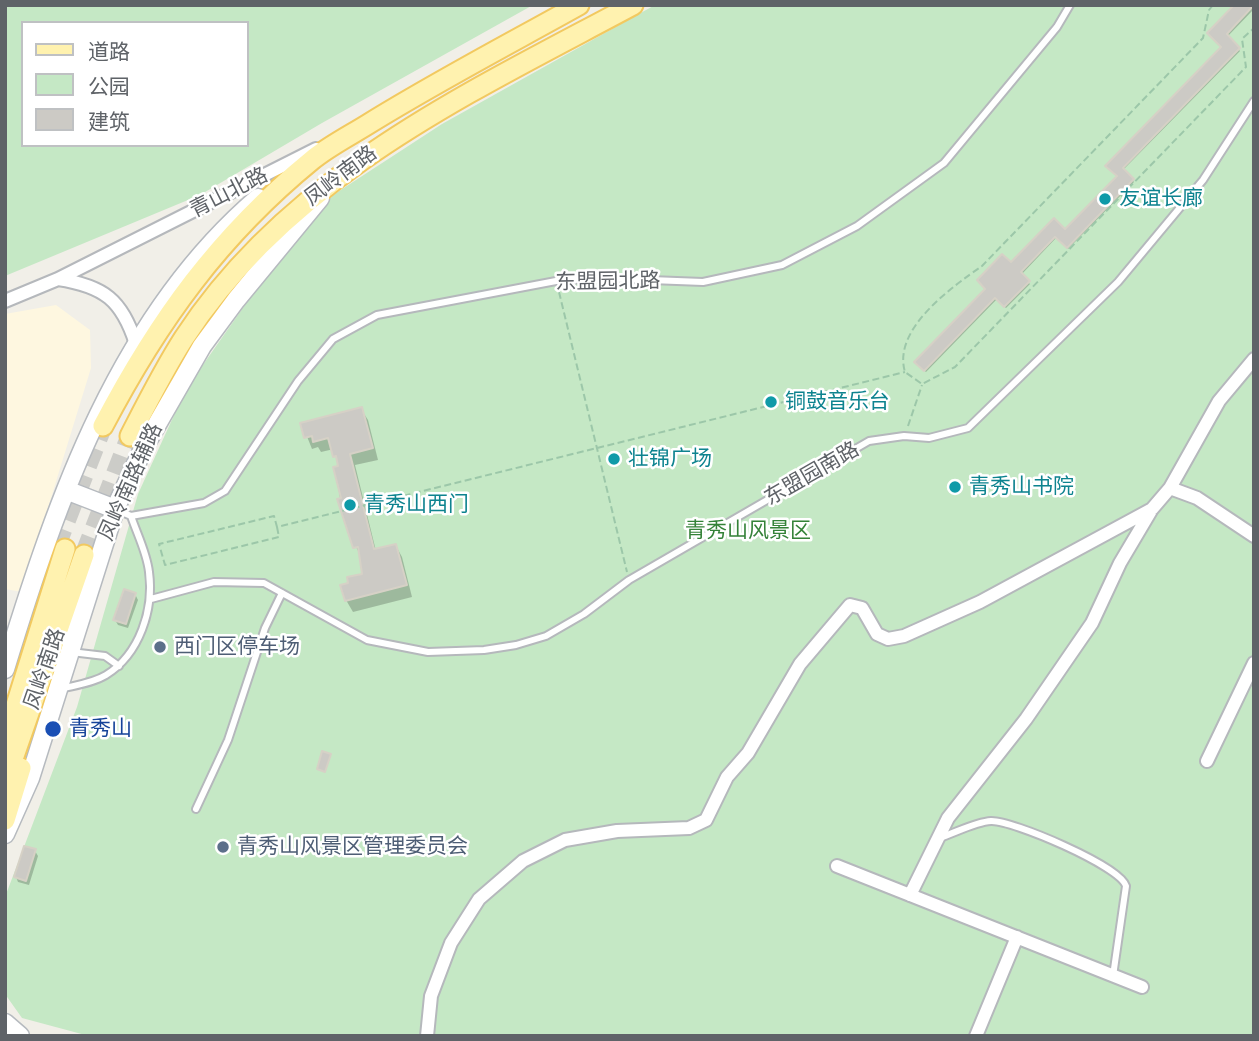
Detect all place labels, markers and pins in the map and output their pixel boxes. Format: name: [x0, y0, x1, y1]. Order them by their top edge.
place label: 友谊长廊: [1119, 186, 1203, 212]
marker: 友谊长廊: [1097, 191, 1113, 207]
place label: 铜鼓音乐台: [785, 389, 890, 415]
marker: 铜鼓音乐台: [763, 394, 779, 410]
place label: 壮锦广场: [628, 446, 712, 472]
marker: 壮锦广场: [606, 451, 622, 467]
place label: 青秀山书院: [969, 474, 1074, 500]
marker: 青秀山书院: [947, 479, 963, 495]
place label: 青秀山西门: [364, 492, 469, 518]
marker: 青秀山西门: [342, 497, 358, 513]
place label: 西门区停车场: [174, 634, 300, 660]
marker: 西门区停车场: [152, 639, 168, 655]
place label: 青秀山: [69, 716, 132, 742]
marker: 青秀山: [43, 719, 63, 739]
place label: 青秀山风景区管理委员会: [237, 834, 468, 860]
marker: 青秀山风景区管理委员会: [215, 839, 231, 855]

